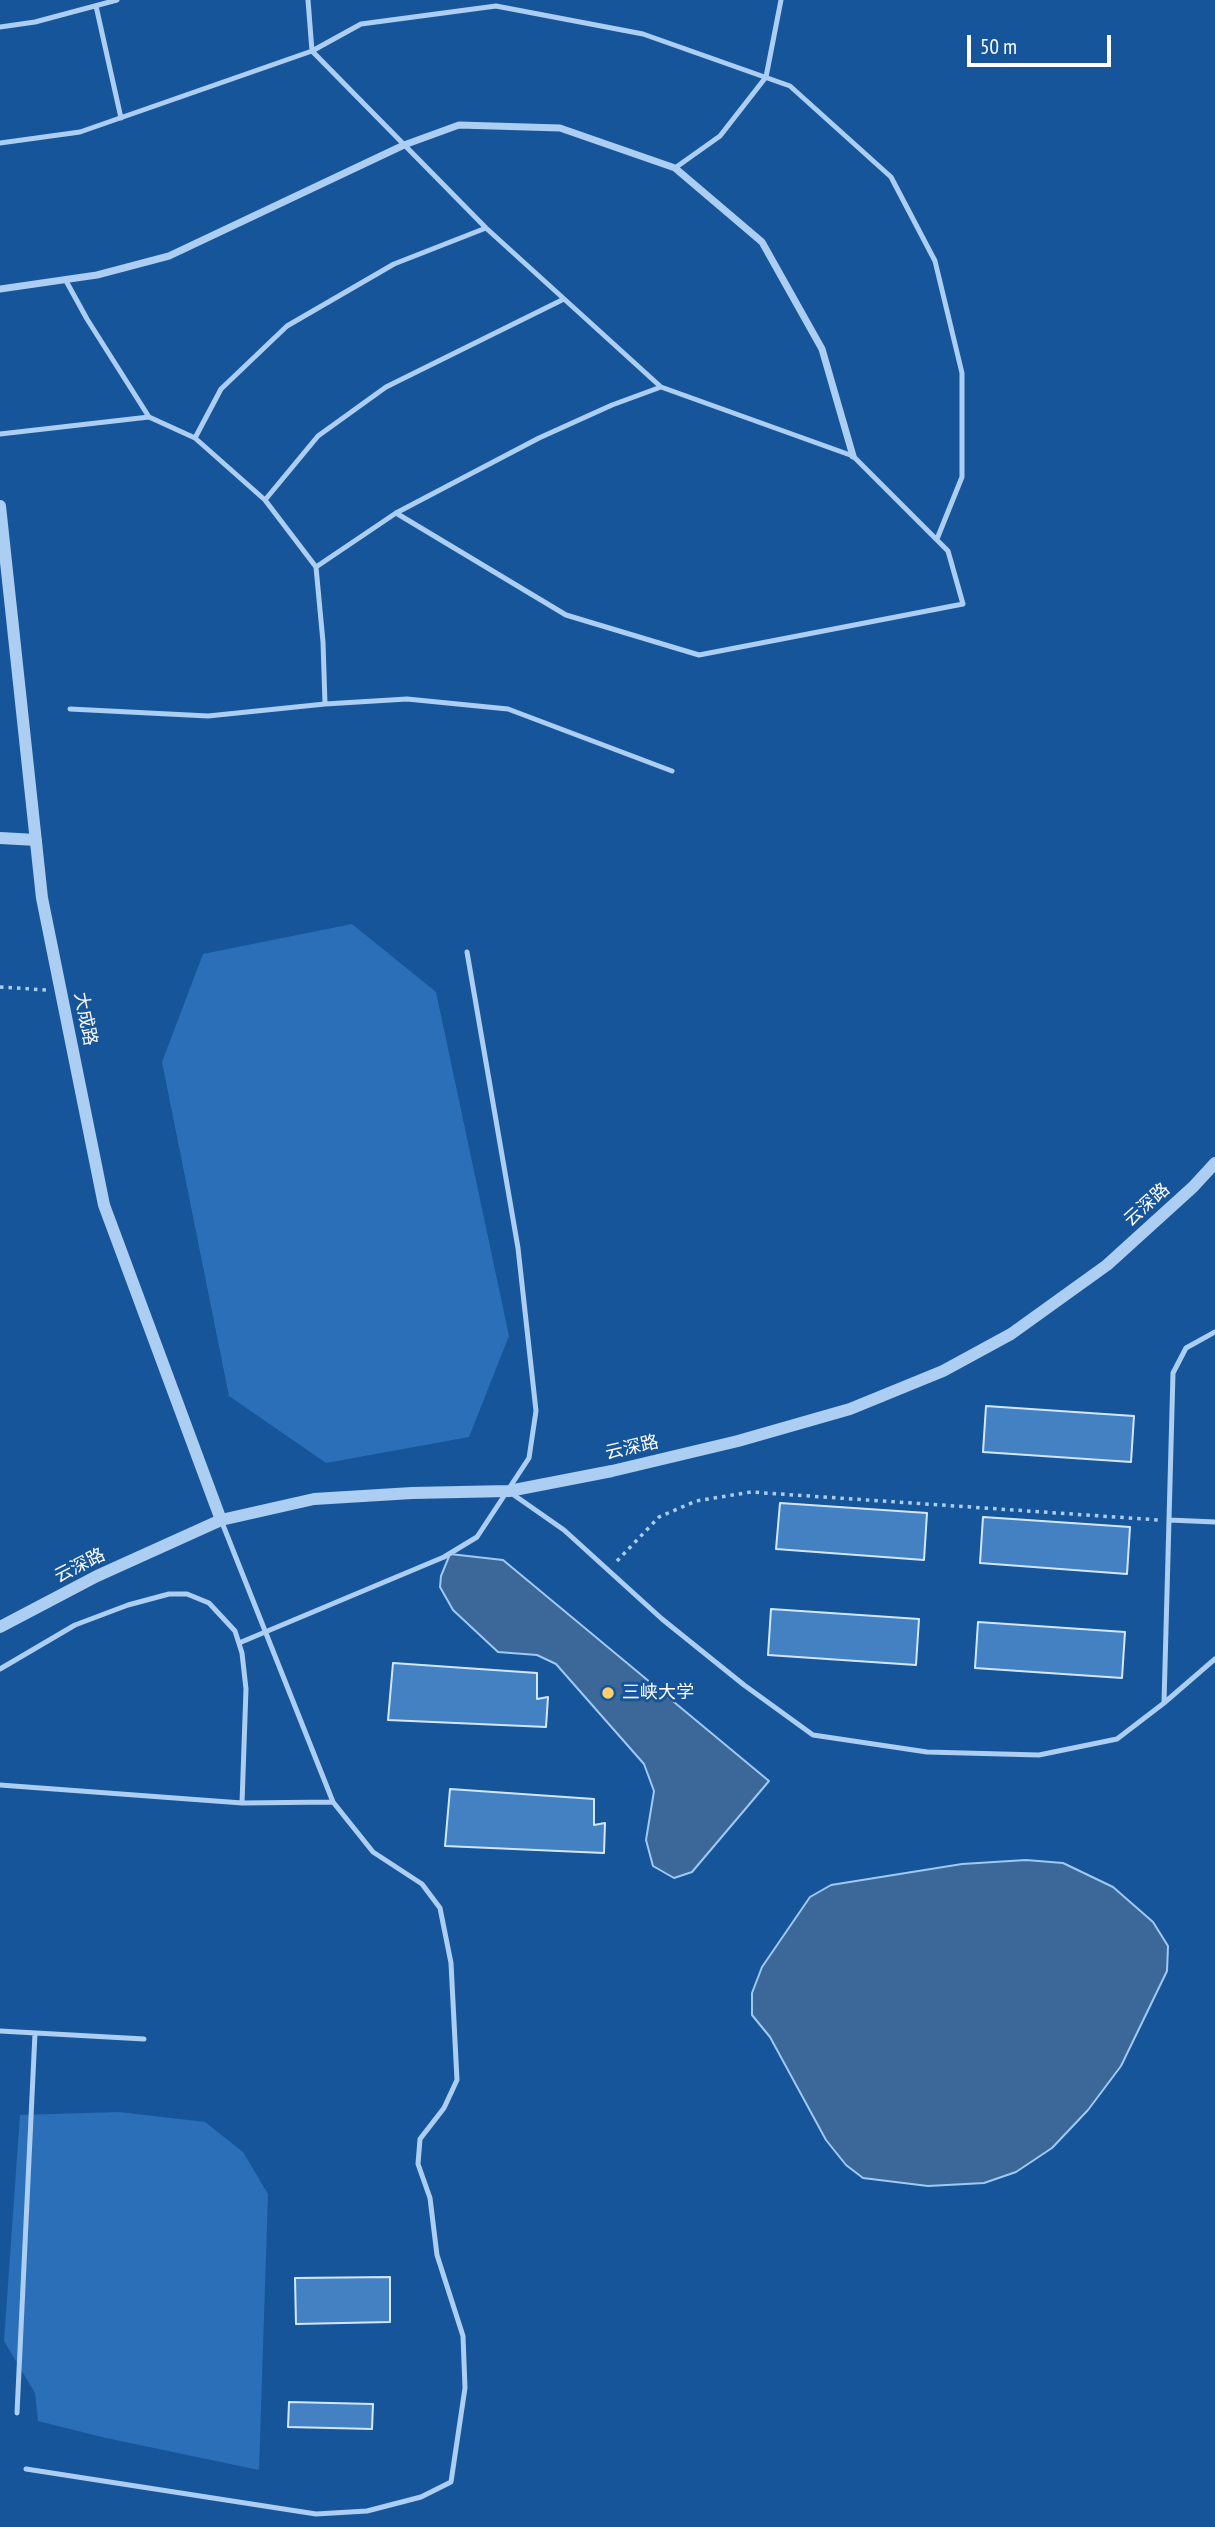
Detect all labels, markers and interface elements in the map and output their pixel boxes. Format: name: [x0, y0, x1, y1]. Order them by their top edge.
scale bar: [970, 21, 1114, 65]
text: 50 m: [980, 33, 1017, 60]
street label: 大成路: [69, 990, 101, 1048]
street label: 云深路: [1120, 1179, 1174, 1231]
street label: 云深路: [603, 1431, 661, 1465]
street label: 云深路: [51, 1544, 109, 1588]
place label: 三峡大学: [622, 1682, 694, 1704]
marker: 三峡大学: [600, 1685, 616, 1701]

